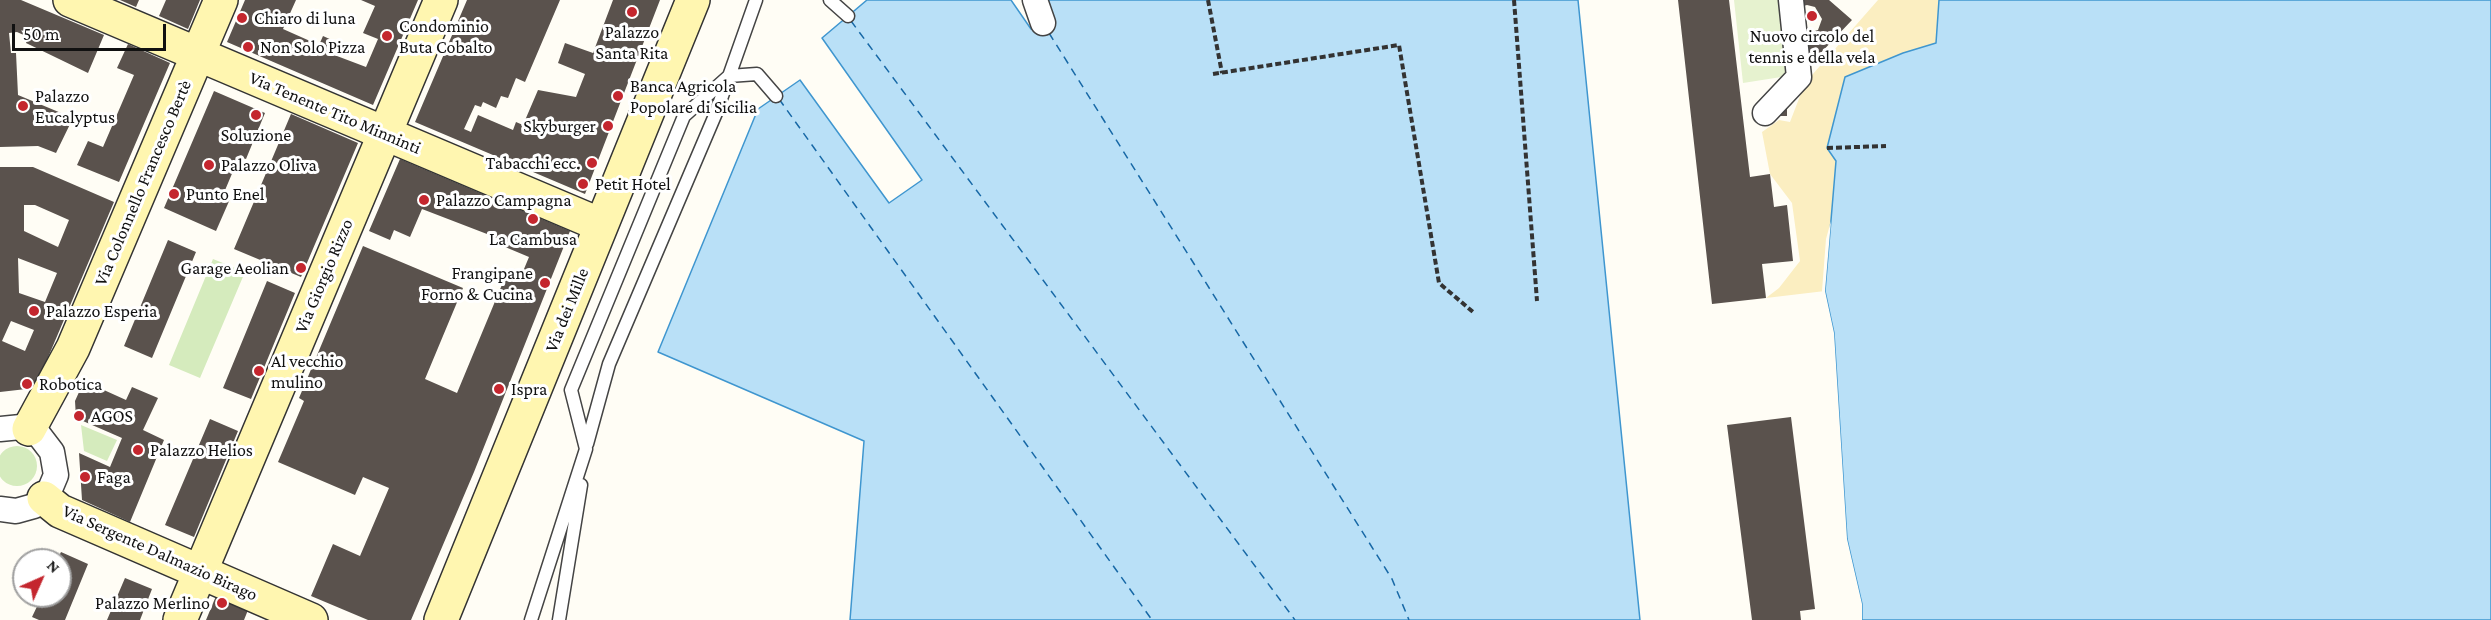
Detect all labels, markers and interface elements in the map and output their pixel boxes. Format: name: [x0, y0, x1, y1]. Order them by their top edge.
marker: Palazzo Santa Rita: [625, 5, 639, 19]
place label: Chiaro di luna: [254, 7, 355, 29]
marker: Nuovo circolo del tennis e della vela: [1805, 9, 1819, 23]
marker: Chiaro di luna: [235, 11, 249, 25]
scale bar: [15, 12, 170, 50]
place label: Condominio Buta Cobalto: [399, 15, 492, 57]
place label: Palazzo Santa Rita: [596, 21, 668, 63]
text: 50 m: [23, 24, 60, 44]
place label: Nuovo circolo del tennis e della vela: [1748, 25, 1876, 68]
marker: Condominio Buta Cobalto: [380, 29, 394, 43]
place label: Non Solo Pizza: [260, 36, 365, 58]
marker: Non Solo Pizza: [241, 40, 255, 54]
street label: Via Tenente Tito Minninti: [246, 67, 424, 159]
place label: Banca Agricola Popolare di Sicilia: [630, 75, 757, 118]
street label: Via Colonnello Francesco Bertè: [90, 77, 196, 289]
place label: Palazzo Eucalyptus: [35, 85, 115, 128]
marker: Banca Agricola Popolare di Sicilia: [611, 89, 625, 103]
marker: Palazzo Eucalyptus: [16, 99, 30, 113]
marker: Soluzione: [249, 108, 263, 122]
place label: Skyburger: [523, 115, 596, 137]
marker: Skyburger: [601, 119, 615, 133]
place label: Soluzione: [221, 124, 291, 146]
place label: Tabacchi ecc.: [486, 152, 580, 174]
place label: Palazzo Oliva: [221, 154, 317, 176]
marker: Tabacchi ecc.: [585, 156, 599, 170]
marker: Palazzo Oliva: [202, 158, 216, 172]
place label: Petit Hotel: [595, 173, 671, 195]
marker: Petit Hotel: [576, 177, 590, 191]
place label: Punto Enel: [186, 183, 264, 205]
marker: Punto Enel: [167, 187, 181, 201]
place label: Palazzo Campagna: [436, 189, 572, 211]
marker: Palazzo Campagna: [417, 193, 431, 207]
marker: La Cambusa: [526, 212, 540, 226]
street label: Via Giorgio Rizzo: [290, 216, 358, 336]
place label: La Cambusa: [489, 228, 577, 250]
place label: Garage Aeolian: [180, 257, 289, 279]
marker: Garage Aeolian: [294, 261, 308, 275]
place label: Frangipane Forno & Cucina: [421, 262, 533, 304]
street label: Via dei Mille: [540, 265, 594, 355]
marker: Frangipane Forno & Cucina: [538, 276, 552, 290]
place label: Palazzo Esperia: [46, 300, 157, 322]
marker: Palazzo Esperia: [27, 304, 41, 318]
place label: Al vecchio mulino: [271, 350, 343, 392]
marker: Al vecchio mulino: [252, 364, 266, 378]
place label: Robotica: [39, 373, 102, 395]
marker: Robotica: [20, 377, 34, 391]
place label: Ispra: [511, 378, 547, 400]
marker: Ispra: [492, 382, 506, 396]
place label: AGOS: [91, 405, 133, 427]
marker: AGOS: [72, 409, 86, 423]
place label: Palazzo Helios: [150, 439, 253, 461]
marker: Palazzo Helios: [131, 443, 145, 457]
place label: Faga: [97, 466, 131, 488]
marker: Faga: [78, 470, 92, 484]
street label: Via Sergente Dalmazio Birago: [59, 500, 261, 606]
north arrow: [12, 548, 72, 608]
text: N: [44, 556, 64, 576]
place label: Palazzo Merlino: [95, 592, 210, 614]
marker: Palazzo Merlino: [215, 596, 229, 610]

